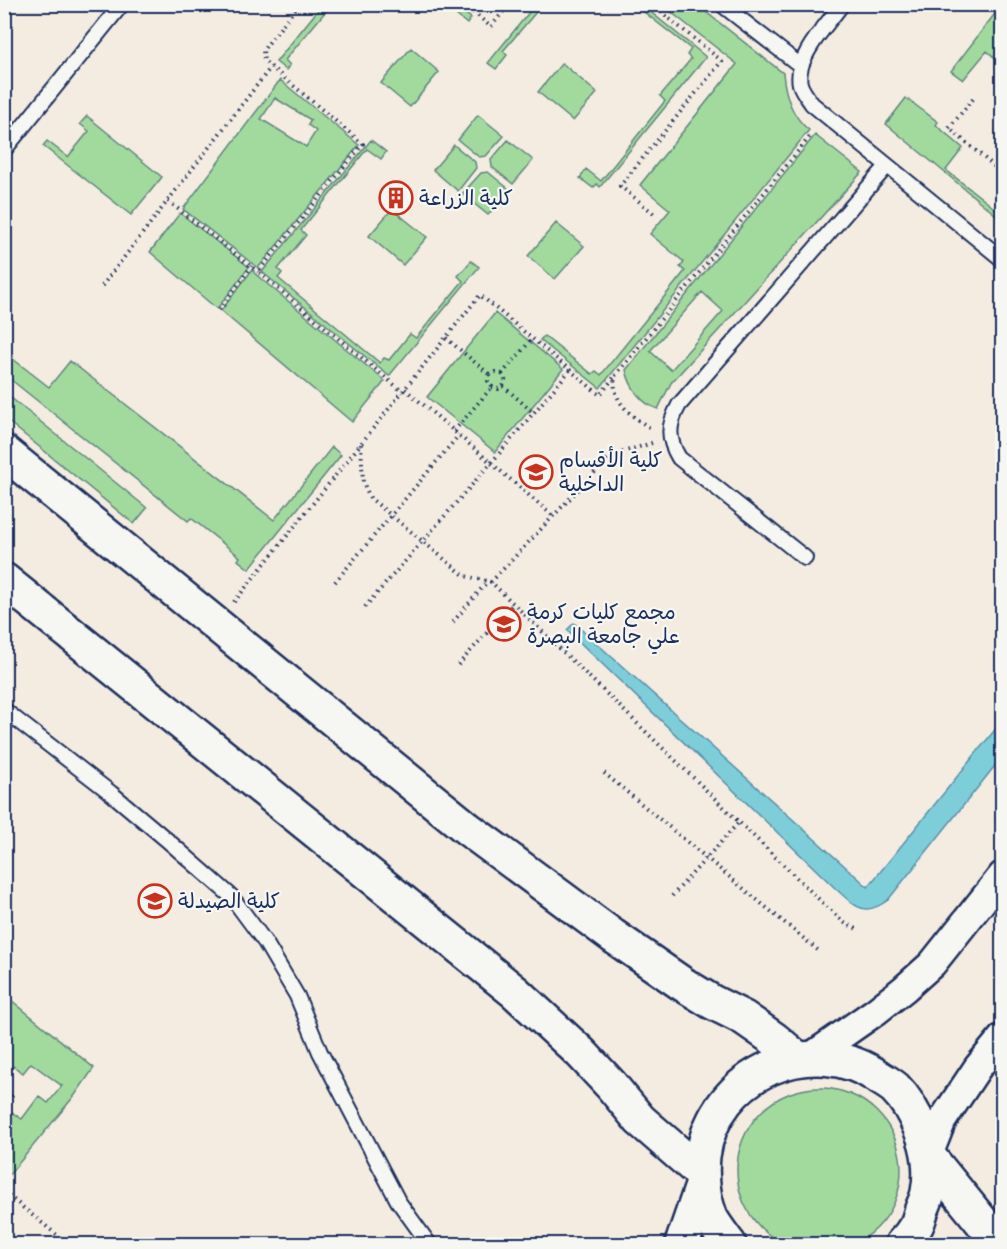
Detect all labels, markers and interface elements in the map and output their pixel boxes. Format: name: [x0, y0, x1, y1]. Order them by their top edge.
place label: كلية الزراعة: [419, 179, 513, 217]
building icon: كلية الزراعة: [378, 180, 414, 216]
place label: كلية الأقسام الداخلية: [559, 441, 663, 503]
school or university icon: كلية الأقسام الداخلية: [518, 454, 554, 490]
place label: مجمع كليات كرمة علي جامعة البصرة: [527, 593, 680, 655]
school or university icon: مجمع كليات كرمة علي جامعة البصرة: [486, 606, 522, 642]
place label: كلية الصيدلة: [178, 882, 280, 920]
school or university icon: كلية الصيدلة: [137, 883, 173, 919]

